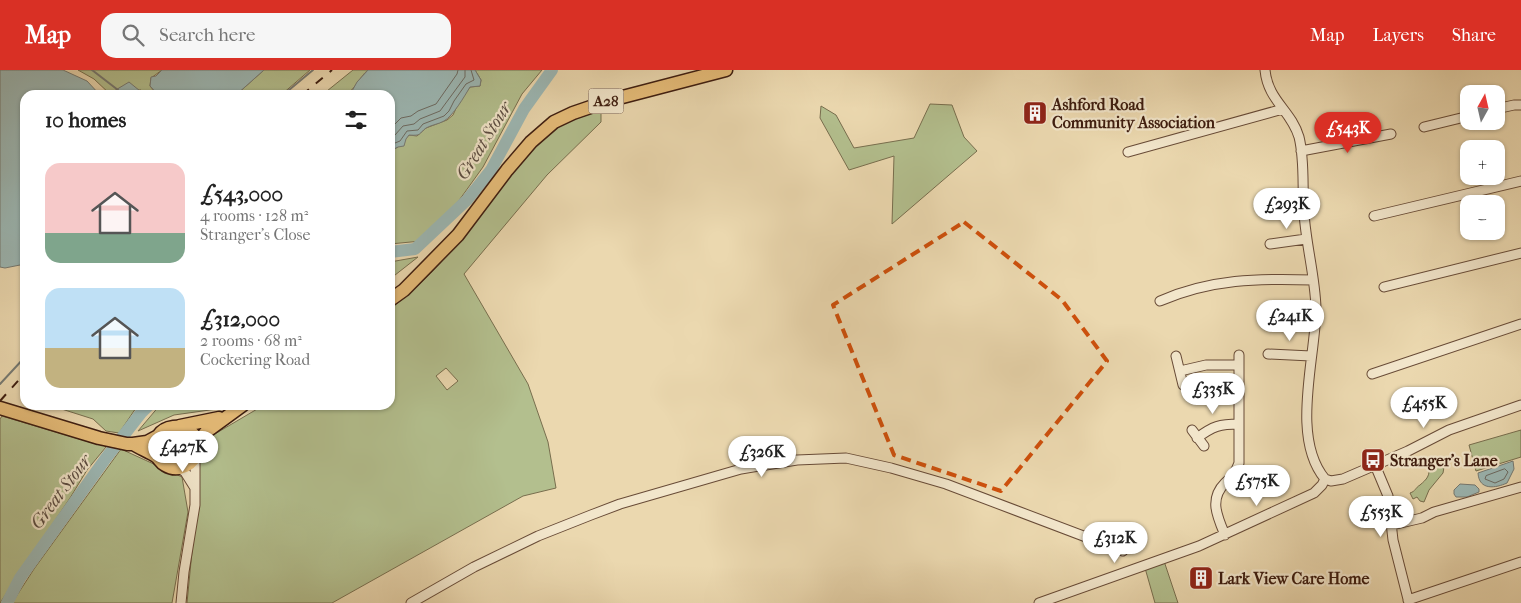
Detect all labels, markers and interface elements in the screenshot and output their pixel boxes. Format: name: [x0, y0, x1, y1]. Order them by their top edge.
search box: [101, 13, 451, 58]
text: Map: [25, 21, 71, 49]
icon: search: [119, 21, 147, 49]
text: Search here: [159, 24, 255, 46]
text: Map: [1310, 25, 1344, 46]
text: Layers: [1372, 25, 1424, 46]
text: Share: [1452, 25, 1496, 46]
north arrow: [1460, 85, 1505, 130]
map controls: [1460, 85, 1505, 240]
road number: A28: [588, 88, 624, 114]
place label: Ashford Road Community Association: [1051, 95, 1216, 133]
water label: Great Stour: [452, 97, 517, 184]
building icon: Ashford Road Community Association: [1022, 100, 1048, 126]
icon: filters: [342, 106, 370, 134]
text: 10 homes: [45, 108, 126, 132]
pin: £543K: [1313, 112, 1383, 154]
text: £543K: [1325, 118, 1371, 137]
button: +: [1460, 140, 1505, 185]
text: £543,000: [200, 182, 283, 206]
icon: home: [85, 183, 145, 243]
pin: £293K: [1252, 188, 1322, 230]
text: £293K: [1264, 194, 1310, 213]
button: −: [1460, 195, 1505, 240]
text: 4 rooms · 128 m²: [200, 206, 308, 225]
text: Stranger's Close: [200, 225, 310, 244]
pin: £241K: [1255, 300, 1325, 342]
text: £241K: [1267, 306, 1313, 325]
text: £312,000: [200, 307, 280, 331]
icon: home: [85, 308, 145, 368]
text: 2 rooms · 68 m²: [200, 331, 302, 350]
text: Cockering Road: [200, 350, 310, 369]
pin: £335K: [1178, 372, 1248, 415]
text: £335K: [1192, 379, 1234, 398]
pin: £455K: [1389, 386, 1459, 429]
text: £455K: [1401, 393, 1447, 412]
pin: £427K: [148, 430, 218, 473]
pin: £326K: [727, 436, 797, 478]
text: £427K: [159, 437, 207, 456]
text: £326K: [739, 442, 785, 461]
bus stop icon: Stranger's Lane: [1360, 447, 1386, 473]
water label: Great Stour: [26, 449, 97, 533]
place label: Stranger's Lane: [1390, 451, 1498, 471]
pin: £575K: [1222, 464, 1292, 507]
text: £575K: [1235, 471, 1279, 490]
pin: £553K: [1346, 496, 1416, 538]
text: £553K: [1360, 502, 1402, 521]
pin: £312K: [1080, 522, 1150, 564]
text: £312K: [1094, 528, 1136, 547]
building icon: Lark View Care Home: [1188, 565, 1214, 591]
place label: Lark View Care Home: [1218, 569, 1369, 588]

